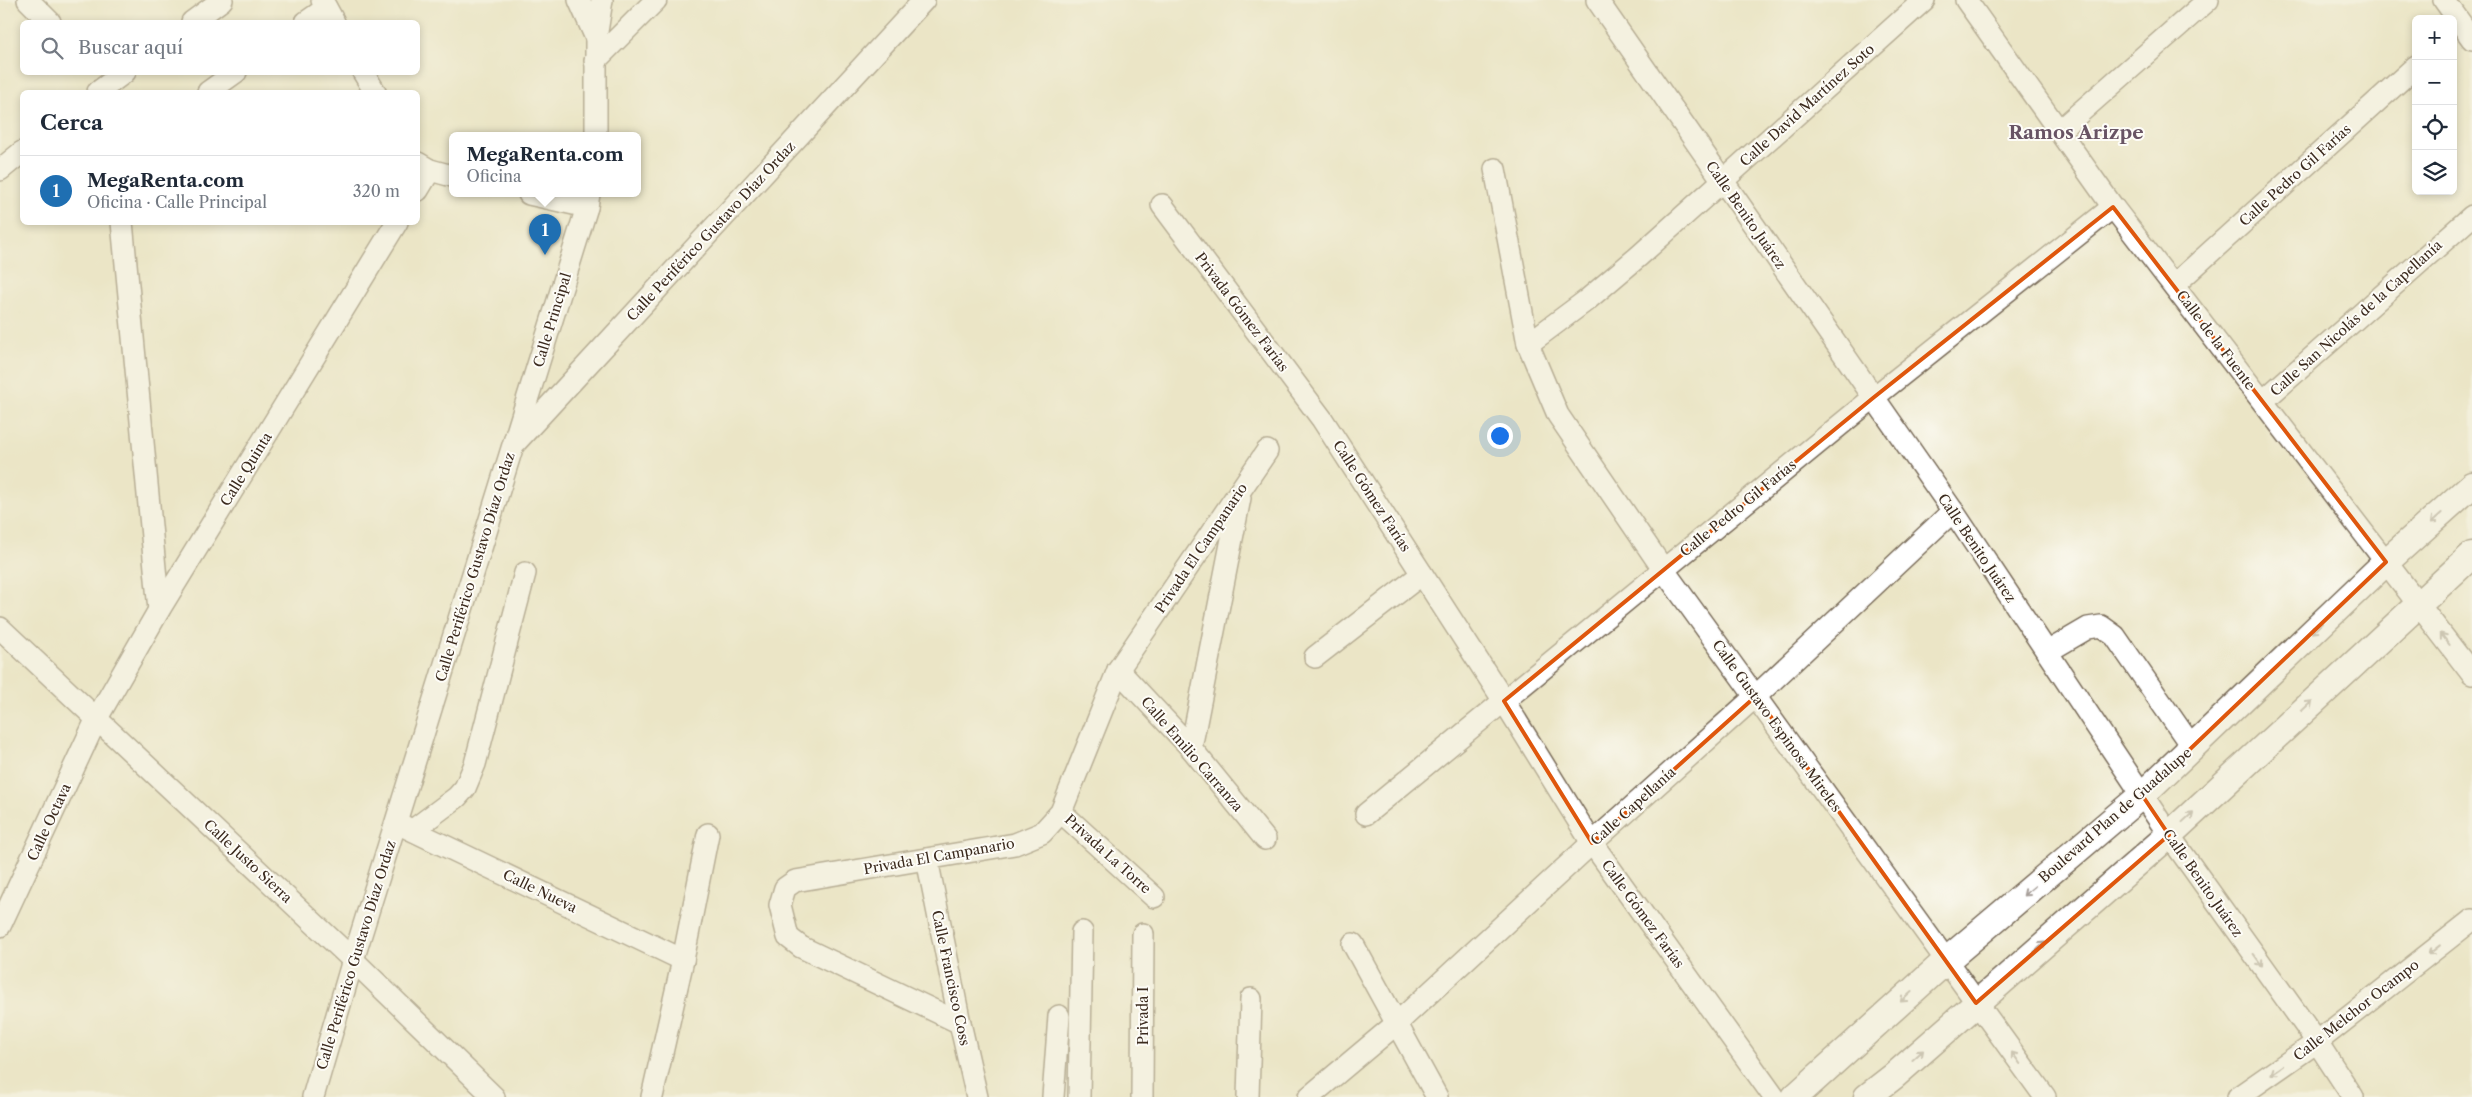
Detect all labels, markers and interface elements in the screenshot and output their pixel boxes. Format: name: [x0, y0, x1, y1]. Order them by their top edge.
map controls: [2412, 15, 2457, 195]
button: +: [2412, 15, 2457, 60]
search box: [20, 20, 420, 75]
icon: search: [38, 34, 66, 62]
text: Buscar aquí: [78, 36, 183, 59]
street label: Calle David Martínez Soto: [1736, 40, 1878, 170]
button: −: [2412, 60, 2457, 105]
button: locate: [2412, 105, 2457, 150]
text: Cerca: [40, 110, 103, 135]
street label: Calle Pedro Gil Farías: [2235, 120, 2355, 230]
district label: Ramos Arizpe: [2008, 121, 2144, 144]
popup: [449, 132, 641, 197]
street label: Calle Periférico Gustavo Díaz Ordaz: [623, 137, 799, 325]
text: MegaRenta.com: [466, 143, 624, 166]
button: layers: [2412, 150, 2457, 195]
street label: Calle Benito Juárez: [1702, 158, 1790, 272]
text: Oficina: [466, 166, 522, 186]
text: MegaRenta.com: [87, 169, 244, 192]
text: 1: [52, 181, 60, 201]
text: 320 m: [353, 181, 400, 201]
text: Oficina · Calle Principal: [87, 192, 267, 212]
pin: 1: [529, 214, 561, 255]
street label: Calle San Nicolás de la Capellanía: [2266, 236, 2446, 400]
street label: Privada Gómez Farías: [1191, 249, 1293, 375]
street label: Calle Principal: [529, 270, 575, 370]
street label: Calle de la Fuente: [2173, 287, 2259, 394]
your location: [1487, 423, 1513, 449]
street label: Calle Quinta: [216, 428, 276, 509]
street label: Calle Gómez Farías: [1329, 437, 1415, 555]
street label: Calle Periférico Gustavo Díaz Ordaz: [431, 450, 519, 684]
street label: Calle Pedro Gil Farías: [1676, 456, 1800, 560]
street label: Privada El Campanario: [1151, 480, 1251, 616]
street label: Calle Benito Juárez: [1934, 490, 2020, 606]
one-way arrow: [2429, 512, 2442, 524]
one-way arrow: [2310, 622, 2323, 634]
one-way arrow: [2439, 633, 2450, 646]
street label: Calle Gustavo Espinosa Mireles: [1708, 636, 1846, 816]
street label: Calle Emilio Carranza: [1137, 693, 1247, 816]
one-way arrow: [2301, 700, 2314, 712]
street label: Boulevard Plan de Guadalupe: [2035, 743, 2195, 886]
street label: Calle Capellanía: [1587, 762, 1680, 849]
street label: Calle Octava: [23, 780, 75, 864]
street label: Privada La Torre: [1061, 810, 1155, 898]
one-way arrow: [2182, 811, 2194, 823]
street label: Calle Justo Sierra: [200, 815, 296, 907]
street label: Calle Benito Juárez: [2159, 826, 2247, 940]
street label: Privada El Campanario: [862, 834, 1016, 878]
street label: Calle Periférico Gustavo Díaz Ordaz: [312, 838, 400, 1072]
street label: Calle Gómez Farías: [1598, 856, 1688, 972]
street label: Calle Nueva: [500, 865, 580, 917]
one-way arrow: [2022, 886, 2035, 897]
street label: Calle Francisco Coss: [928, 909, 974, 1047]
one-way arrow: [2033, 941, 2046, 953]
one-way arrow: [2427, 945, 2441, 955]
one-way arrow: [2253, 953, 2263, 967]
street label: Calle Melchor Ocampo: [2290, 955, 2422, 1065]
street label: Privada I: [1134, 987, 1152, 1045]
one-way arrow: [1899, 992, 1912, 1003]
one-way arrow: [1912, 1049, 1925, 1061]
one-way arrow: [2011, 1051, 2021, 1065]
one-way arrow: [2270, 1065, 2284, 1075]

